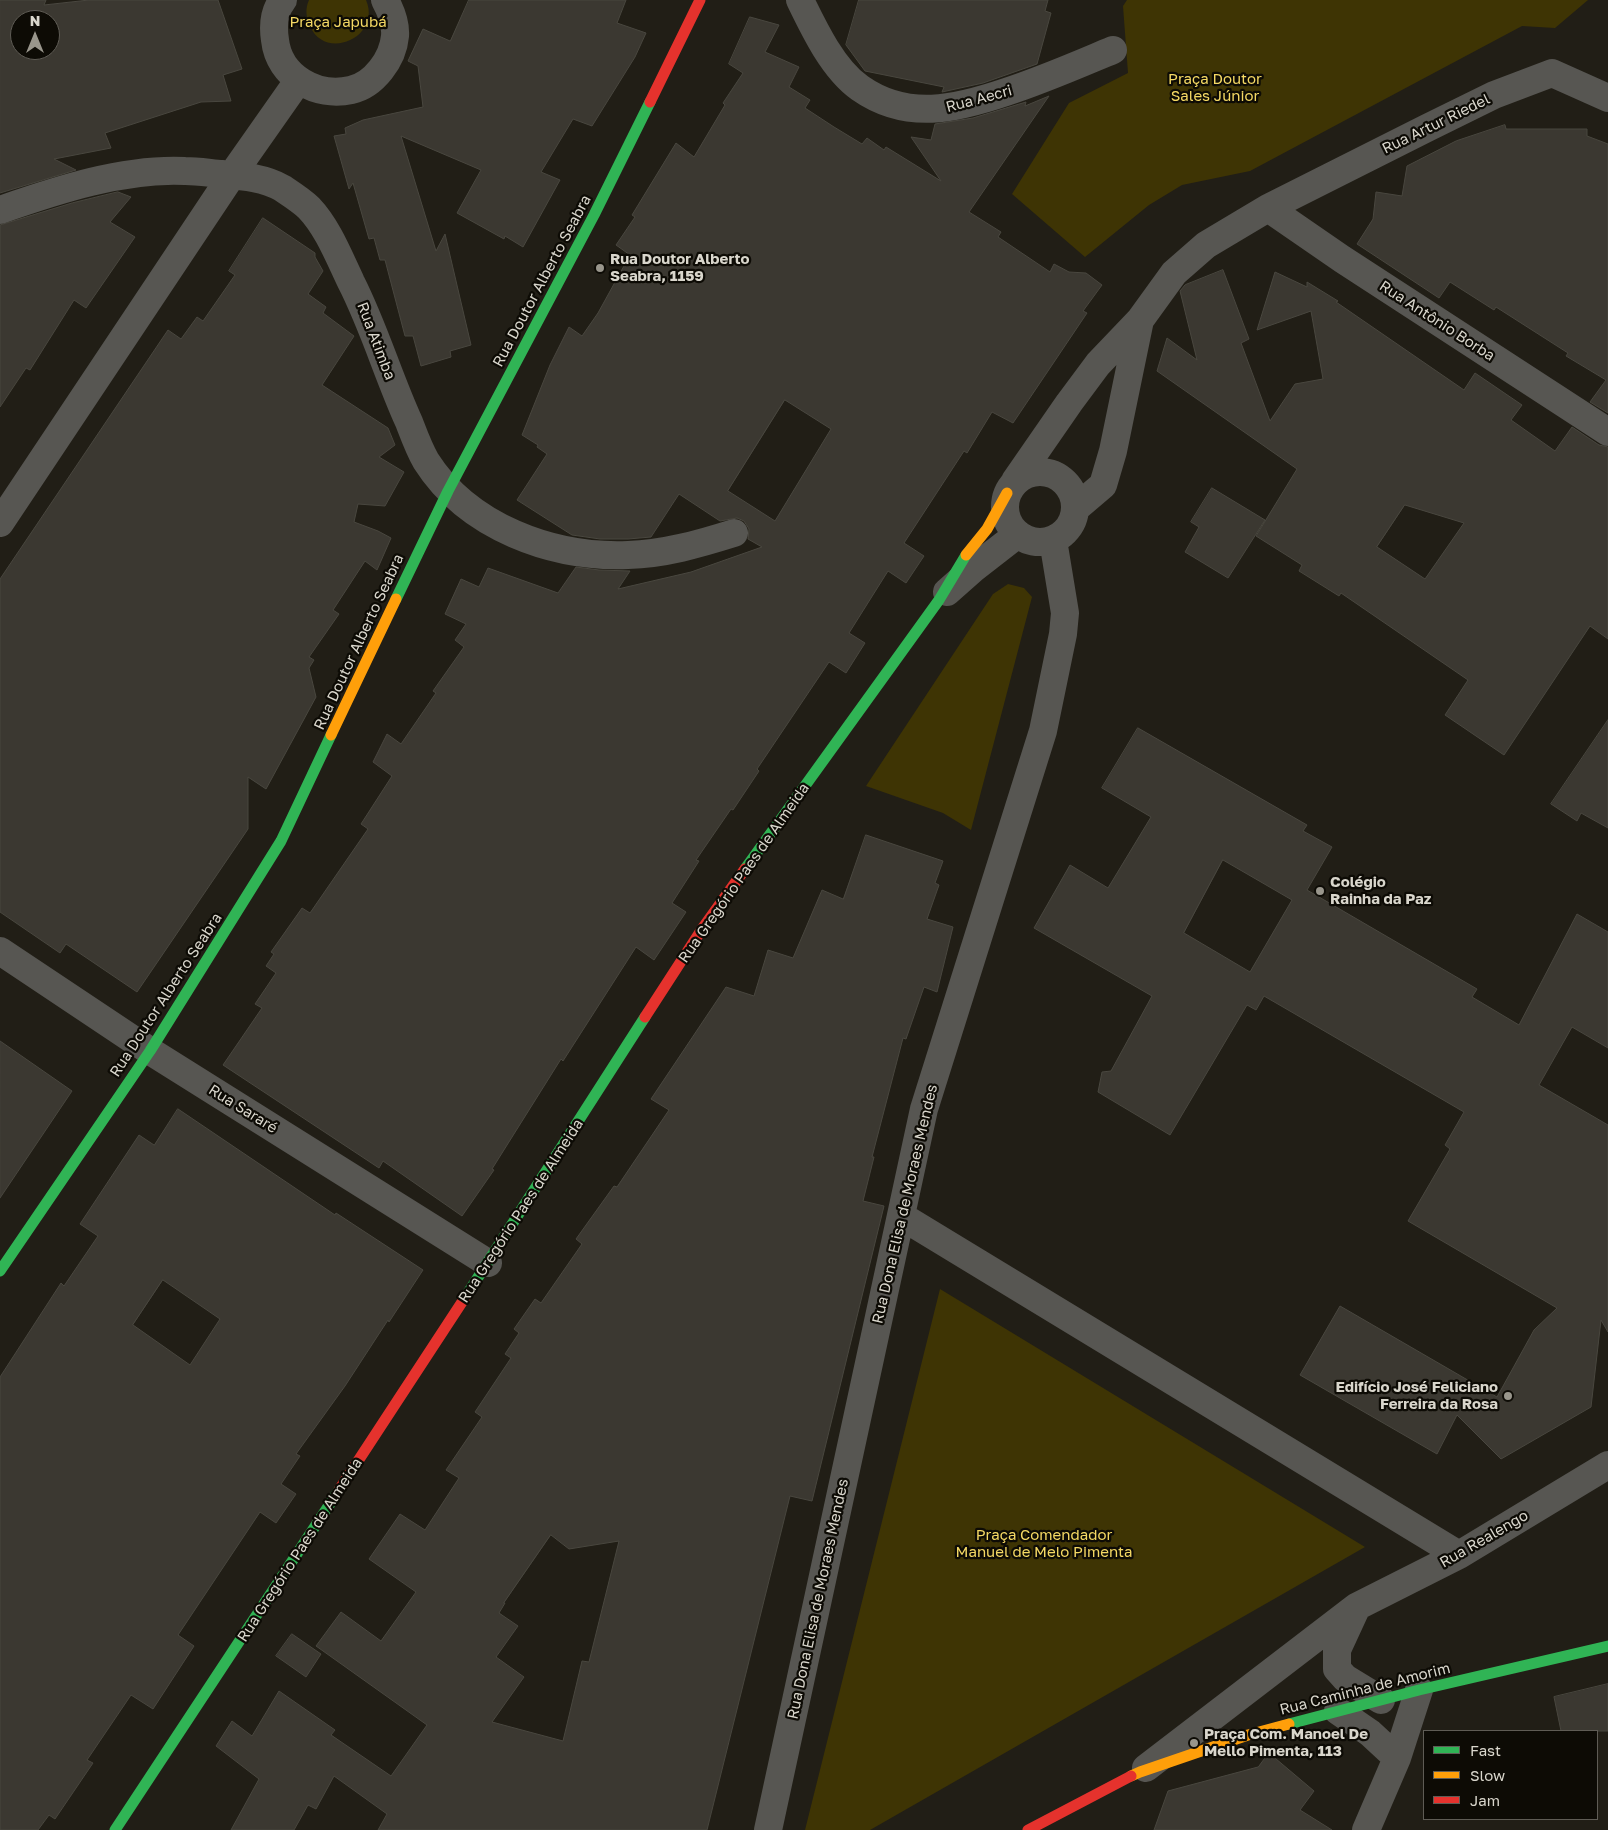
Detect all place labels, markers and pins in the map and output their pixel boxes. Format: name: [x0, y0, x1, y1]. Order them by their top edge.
place label: Rua Doutor Alberto Seabra, 1159: [610, 250, 750, 285]
marker: Rua Doutor Alberto Seabra, 1159: [594, 262, 606, 274]
place label: Colégio Rainha da Paz: [1330, 873, 1431, 908]
marker: Colégio Rainha da Paz: [1314, 885, 1326, 897]
place label: Edifício José Feliciano Ferreira da Rosa: [1335, 1378, 1498, 1413]
marker: Edifício José Feliciano Ferreira da Rosa: [1502, 1390, 1514, 1402]
place label: Praça Com. Manoel De Mello Pimenta, 113: [1204, 1725, 1368, 1760]
marker: Praça Com. Manoel De Mello Pimenta, 113: [1188, 1737, 1200, 1749]

